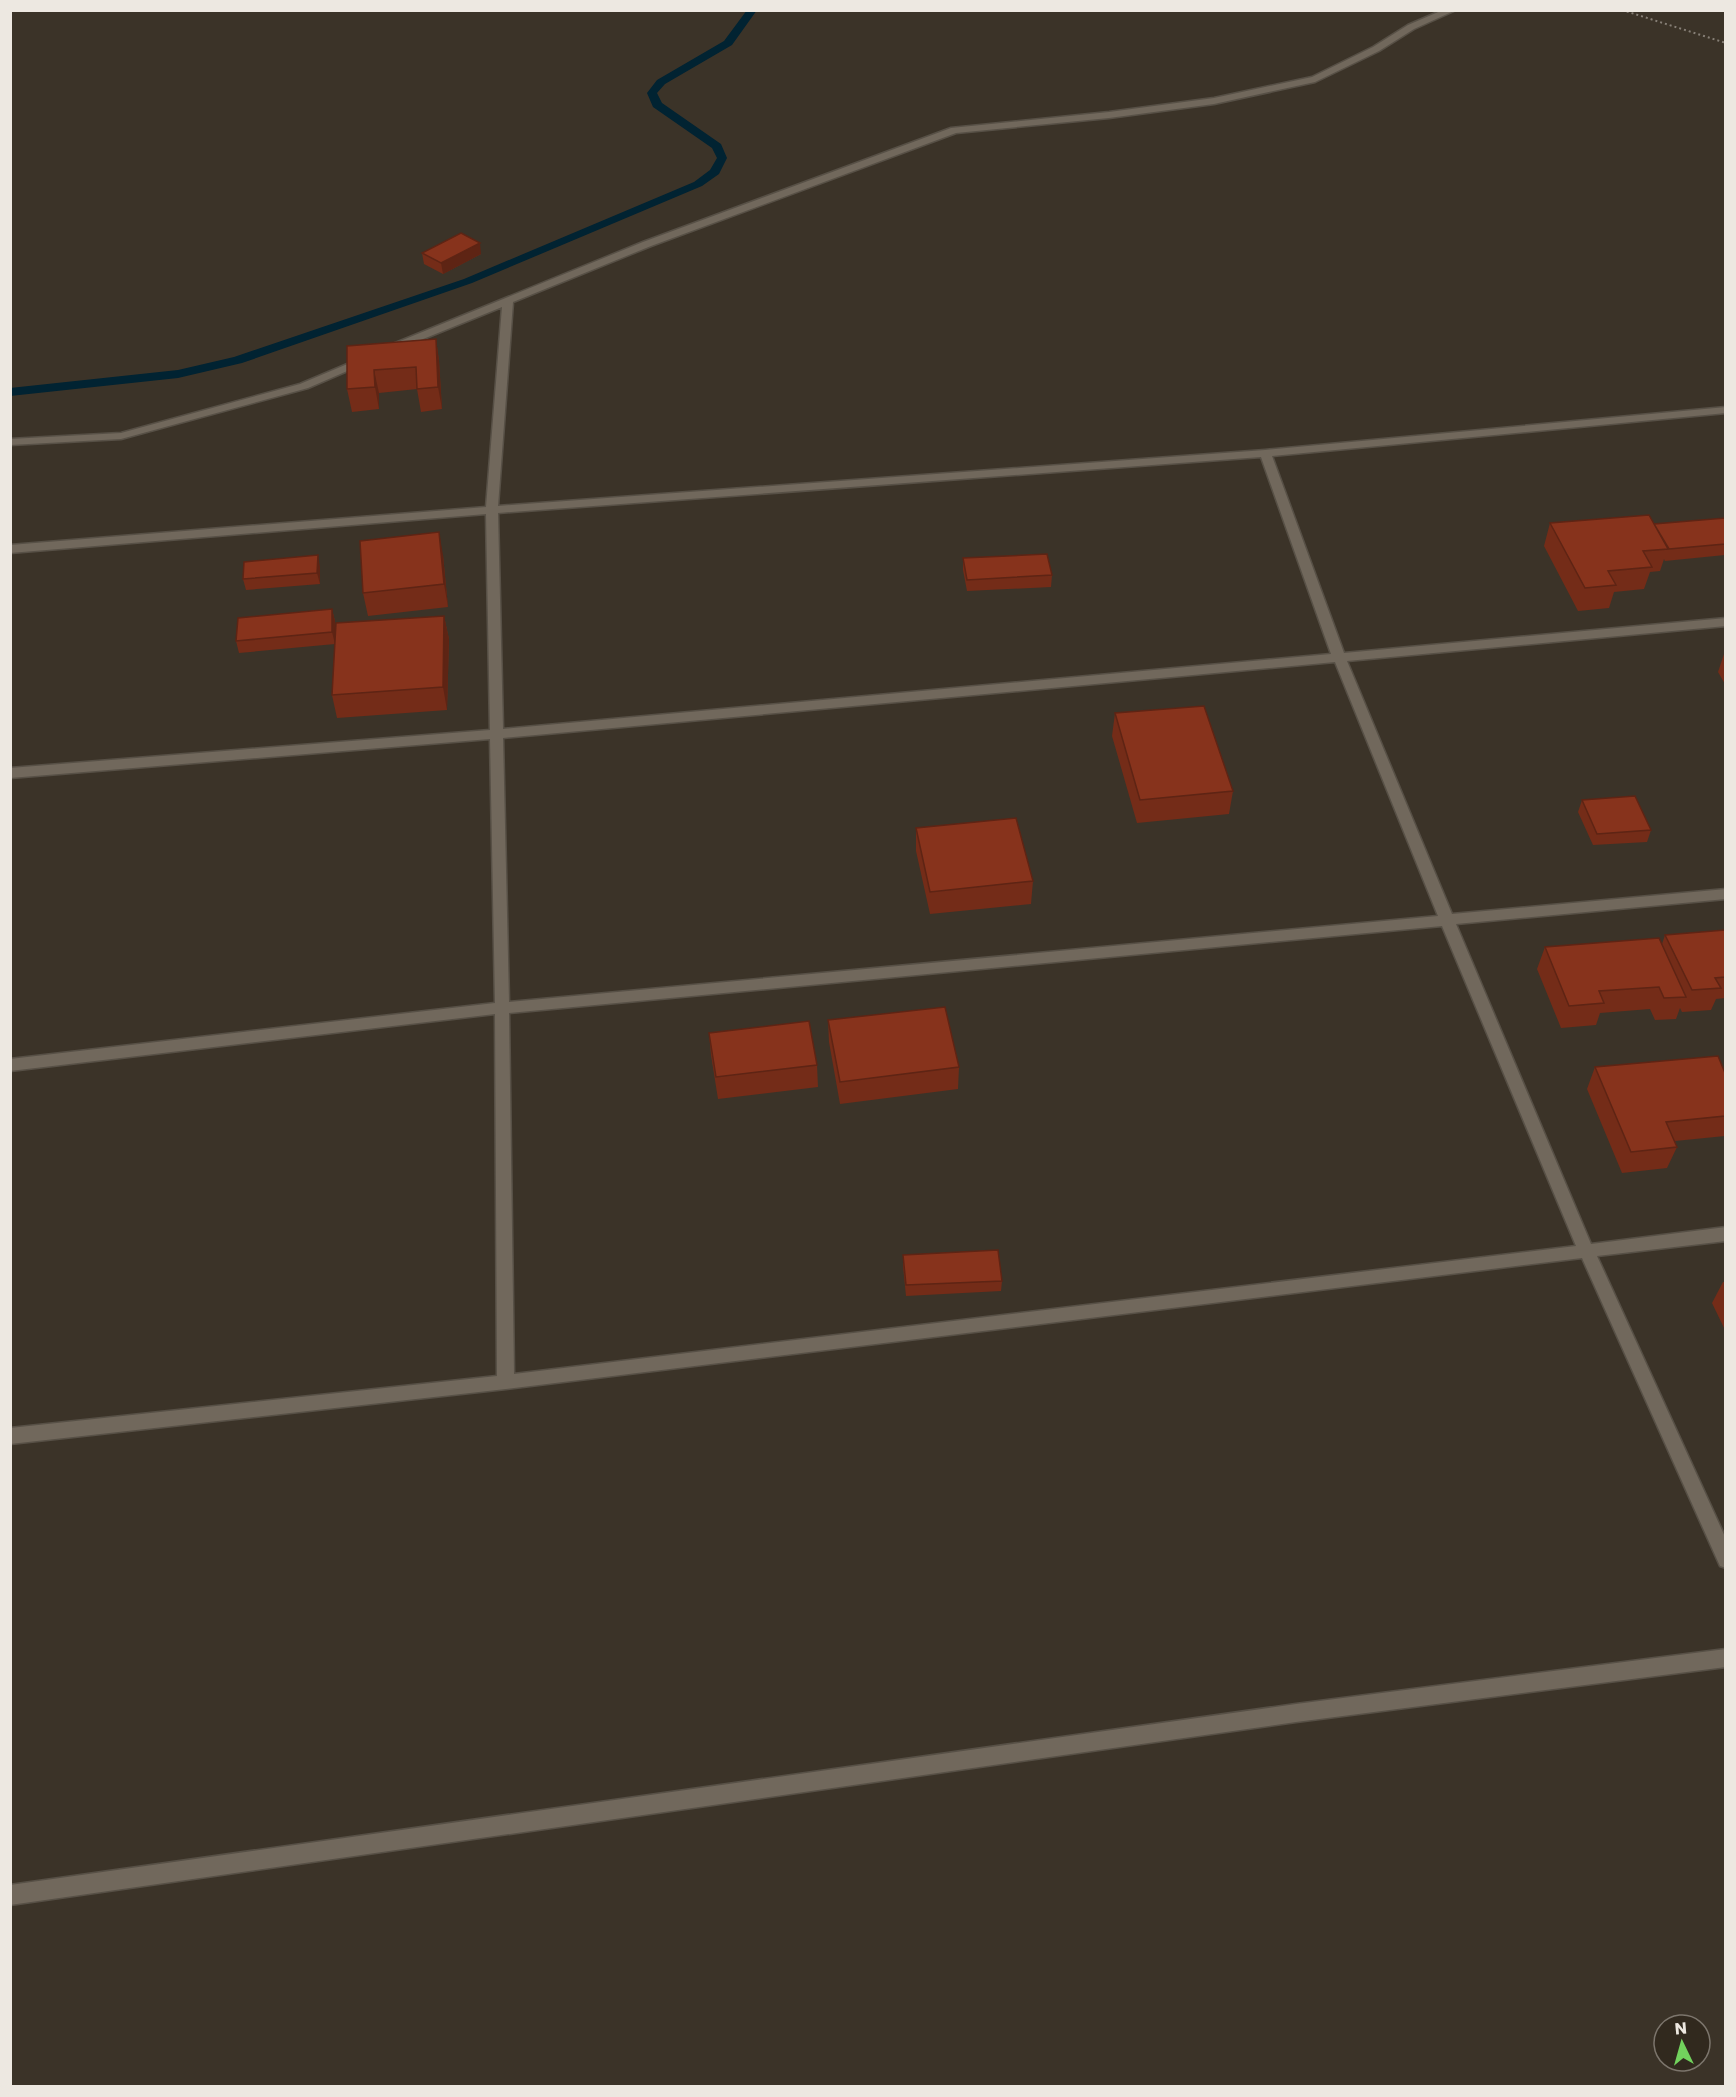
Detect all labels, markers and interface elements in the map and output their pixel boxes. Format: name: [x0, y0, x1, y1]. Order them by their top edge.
north arrow: [1652, 2013, 1712, 2073]
text: N: [1674, 2017, 1688, 2041]

